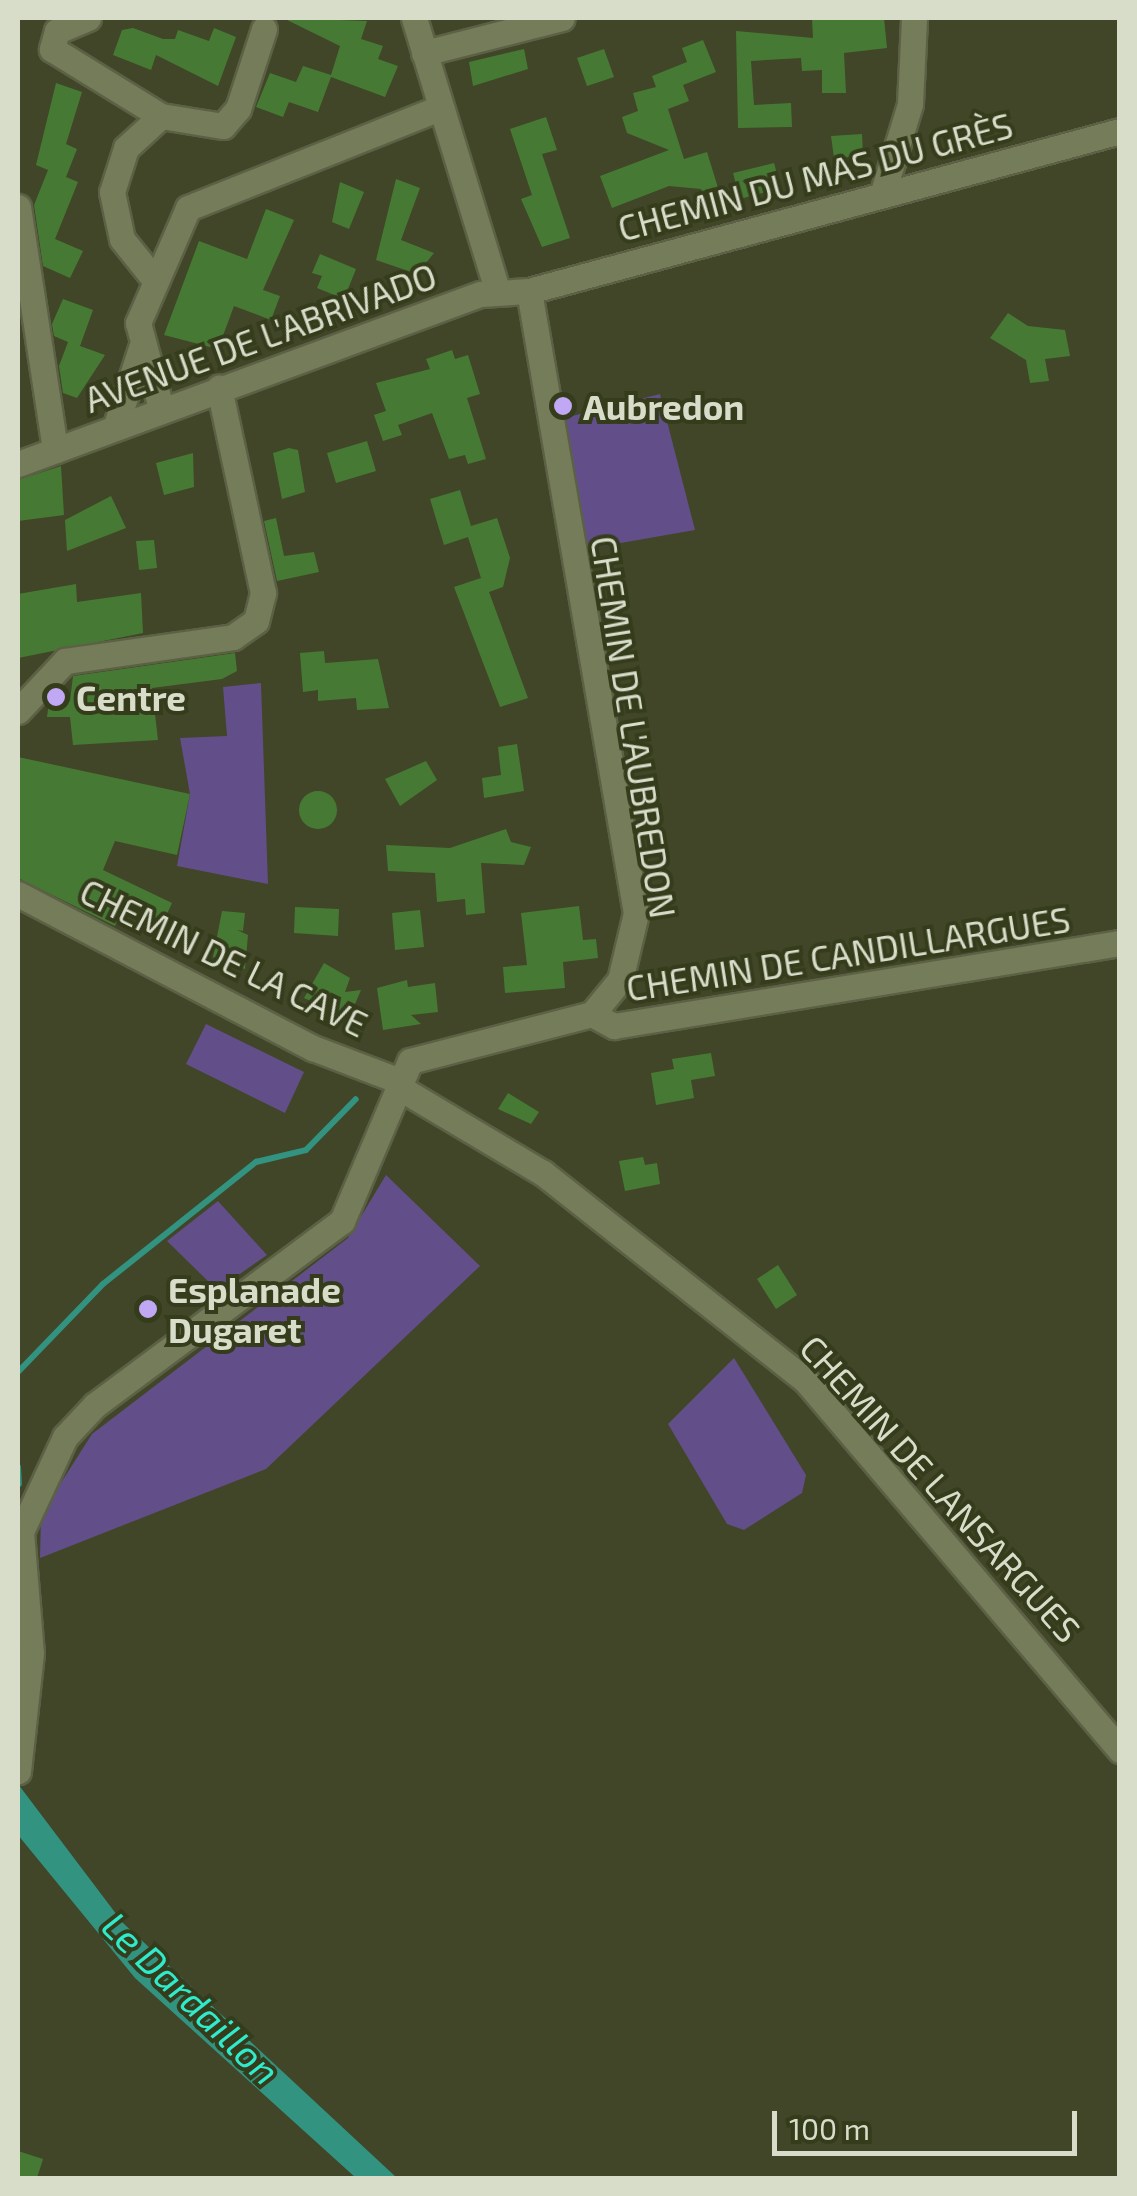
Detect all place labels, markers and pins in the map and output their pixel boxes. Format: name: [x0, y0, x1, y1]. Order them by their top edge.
place label: Aubredon: [583, 385, 744, 427]
marker: Aubredon: [552, 395, 574, 417]
place label: Centre: [76, 676, 186, 718]
marker: Centre: [45, 686, 67, 708]
place label: Esplanade Dugaret: [168, 1268, 341, 1350]
marker: Esplanade Dugaret: [137, 1298, 159, 1320]

